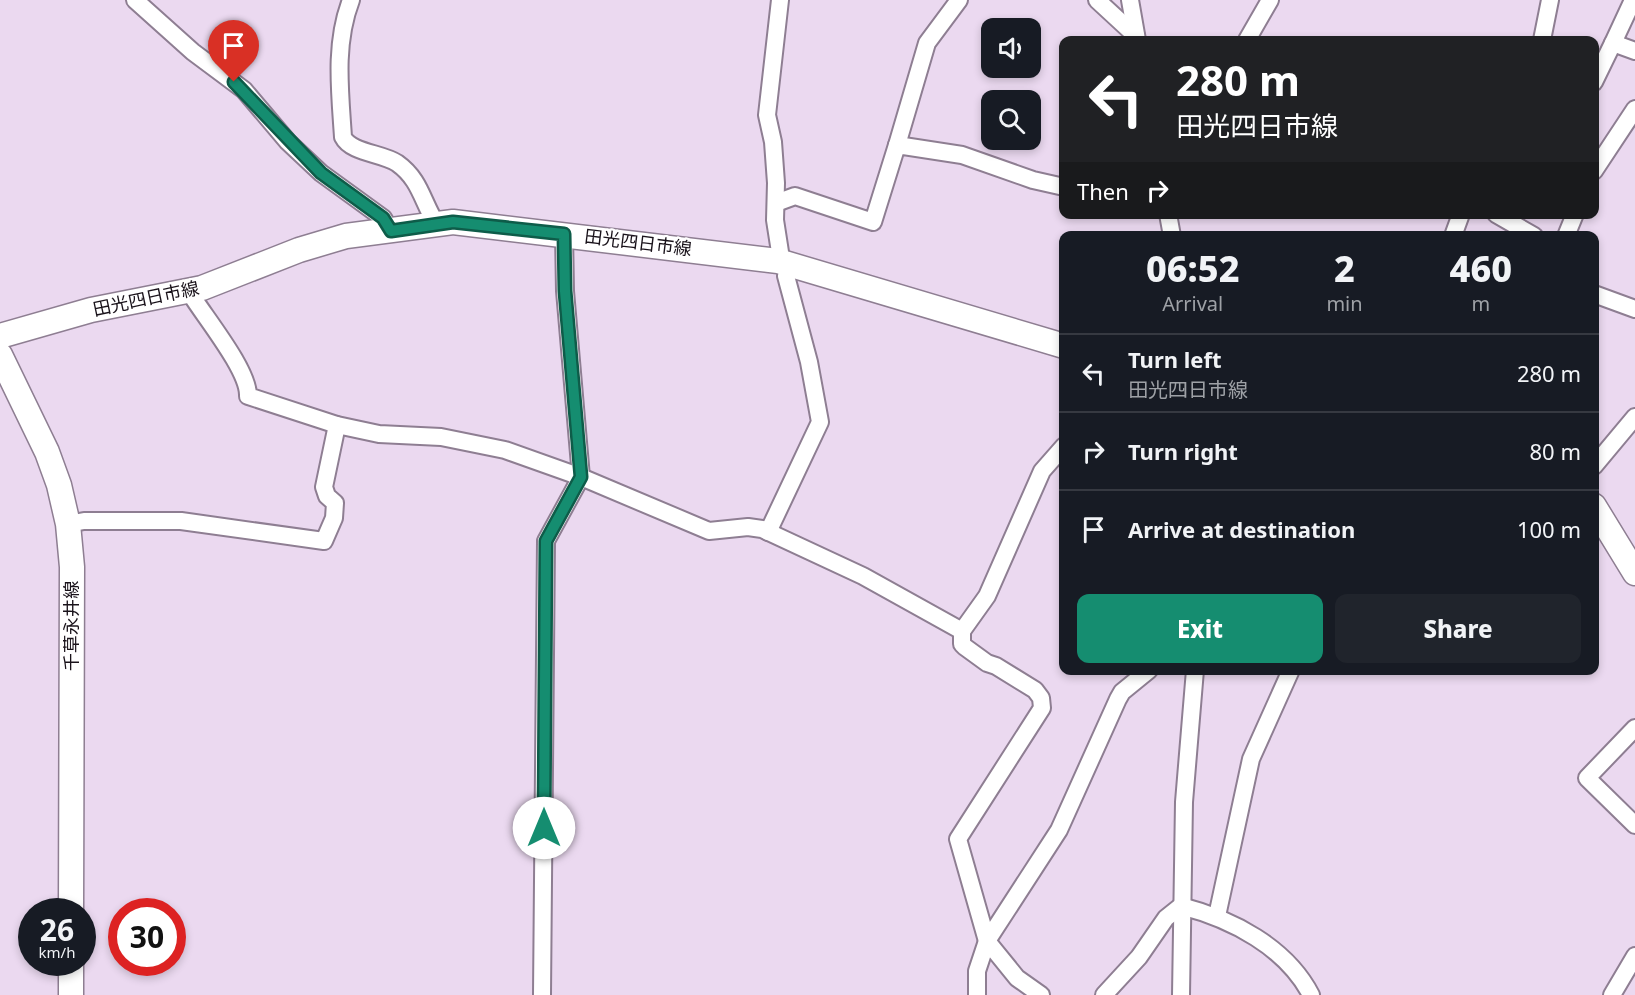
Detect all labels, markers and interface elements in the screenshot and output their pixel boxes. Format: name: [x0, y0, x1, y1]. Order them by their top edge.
map controls: [981, 18, 1041, 150]
button: sound: [981, 18, 1041, 78]
pin: [208, 20, 259, 82]
icon: arrive: [217, 29, 250, 62]
text: 280 m: [1176, 51, 1300, 108]
icon: left: [1077, 60, 1155, 138]
button: search: [981, 90, 1041, 150]
text: 田光四日市線: [1176, 107, 1338, 144]
icon: right: [1141, 174, 1174, 207]
text: Then: [1077, 176, 1129, 206]
street label: 田光四日市線: [583, 224, 693, 260]
text: 06:52: [1146, 244, 1239, 293]
text: 2: [1334, 244, 1355, 293]
text: 460: [1450, 244, 1512, 293]
street label: 田光四日市線: [90, 275, 201, 321]
text: Arrival: [1162, 290, 1223, 317]
text: min: [1326, 290, 1363, 317]
text: m: [1471, 290, 1490, 317]
text: Turn left: [1128, 344, 1222, 374]
icon: left: [1077, 357, 1110, 390]
text: 280 m: [1517, 358, 1581, 388]
text: 田光四日市線: [1128, 376, 1248, 403]
icon: right: [1077, 435, 1110, 468]
text: Turn right: [1128, 436, 1238, 466]
text: 80 m: [1530, 436, 1581, 466]
icon: arrive: [1077, 513, 1110, 546]
text: Arrive at destination: [1128, 514, 1355, 544]
text: 100 m: [1517, 514, 1581, 544]
street label: 千草永井線: [59, 581, 83, 671]
button: Exit: [1077, 594, 1323, 663]
button: Share: [1335, 594, 1581, 663]
position arrow: [512, 796, 576, 860]
speed limit sign: 30: [108, 898, 186, 976]
text: 26: [40, 909, 74, 950]
text: km/h: [39, 942, 75, 962]

